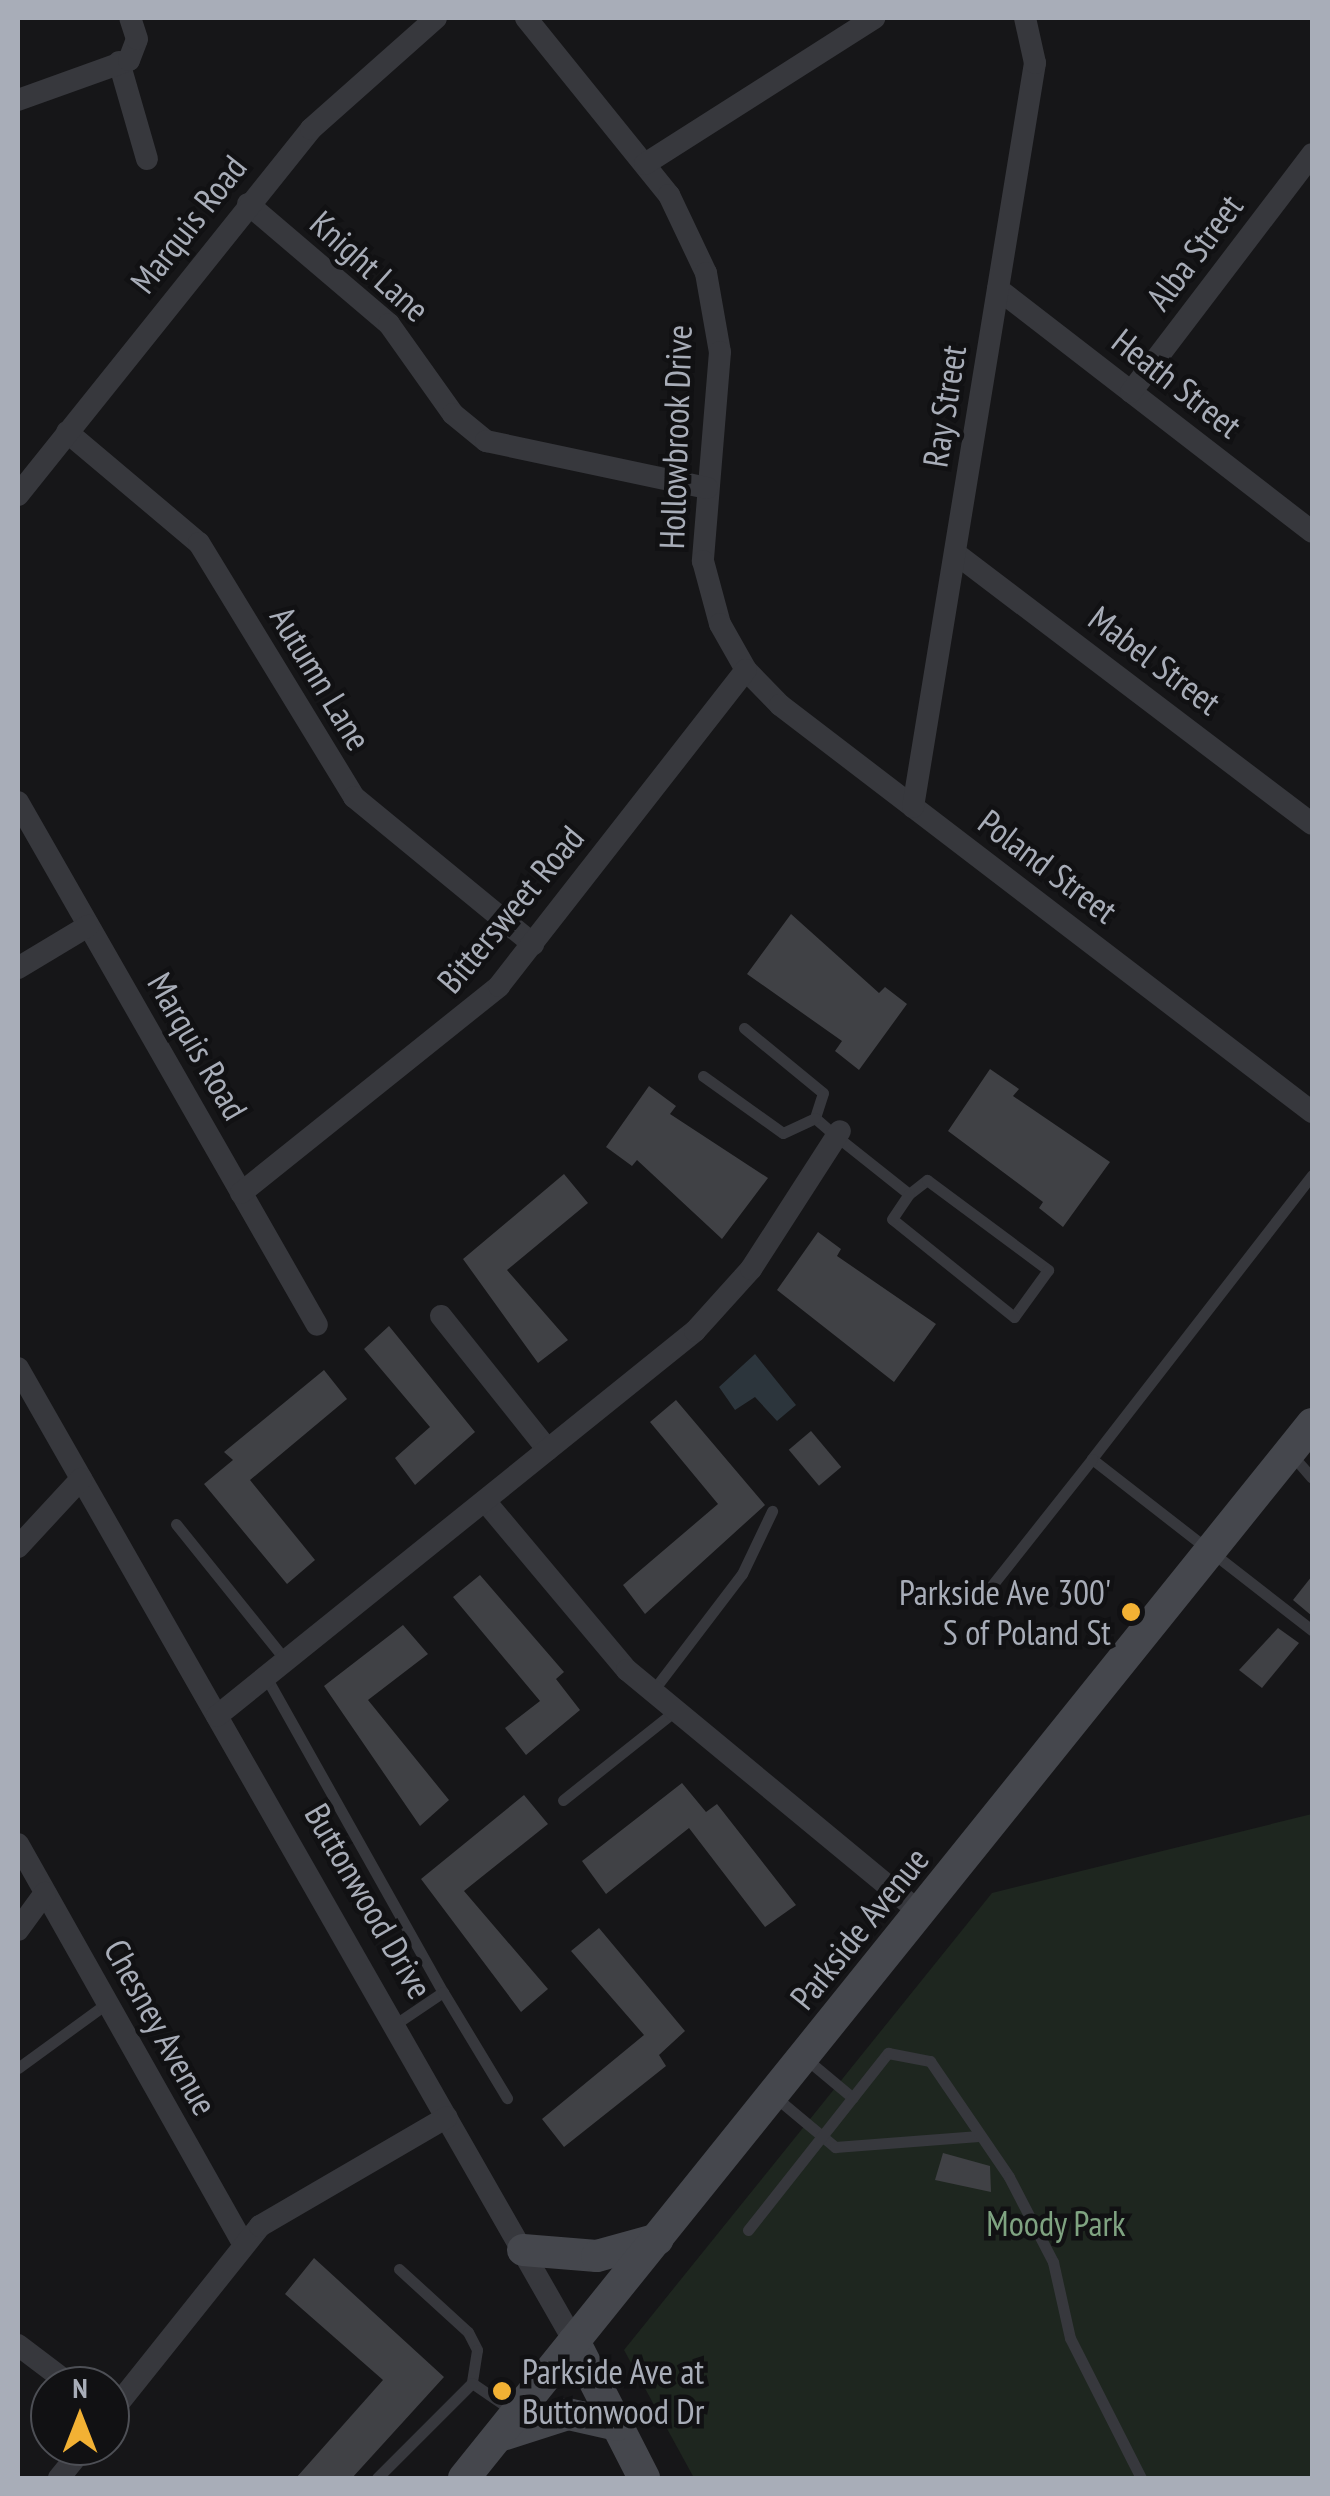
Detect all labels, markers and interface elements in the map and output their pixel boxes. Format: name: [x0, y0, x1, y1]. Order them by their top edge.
street label: Marquis Road: [121, 147, 255, 301]
street label: Alba Street: [1137, 186, 1251, 318]
street label: Knight Lane: [302, 202, 438, 330]
street label: Heath Street: [1104, 320, 1250, 446]
street label: Hollowbrook Drive: [650, 324, 700, 550]
street label: Ray Street: [914, 342, 974, 470]
street label: Mabel Street: [1081, 597, 1229, 723]
street label: Autumn Lane: [262, 599, 380, 757]
street label: Poland Street: [970, 800, 1126, 932]
street label: Bittersweet Road: [428, 817, 592, 1001]
street label: Marquis Road: [139, 965, 257, 1127]
place label: Parkside Ave 300' S of Poland St: [898, 1571, 1111, 1653]
marker: Parkside Ave 300' S of Poland St: [1120, 1601, 1142, 1623]
street label: Buttonwood Drive: [296, 1796, 442, 2006]
street label: Parkside Avenue: [781, 1838, 937, 2018]
street label: Chesney Avenue: [95, 1931, 227, 2123]
park label: Moody Park: [986, 2202, 1126, 2244]
place label: Parkside Ave at Buttonwood Dr: [522, 2350, 705, 2432]
north arrow: [30, 2366, 130, 2466]
text: N: [72, 2369, 88, 2406]
marker: Parkside Ave at Buttonwood Dr: [491, 2380, 513, 2402]

